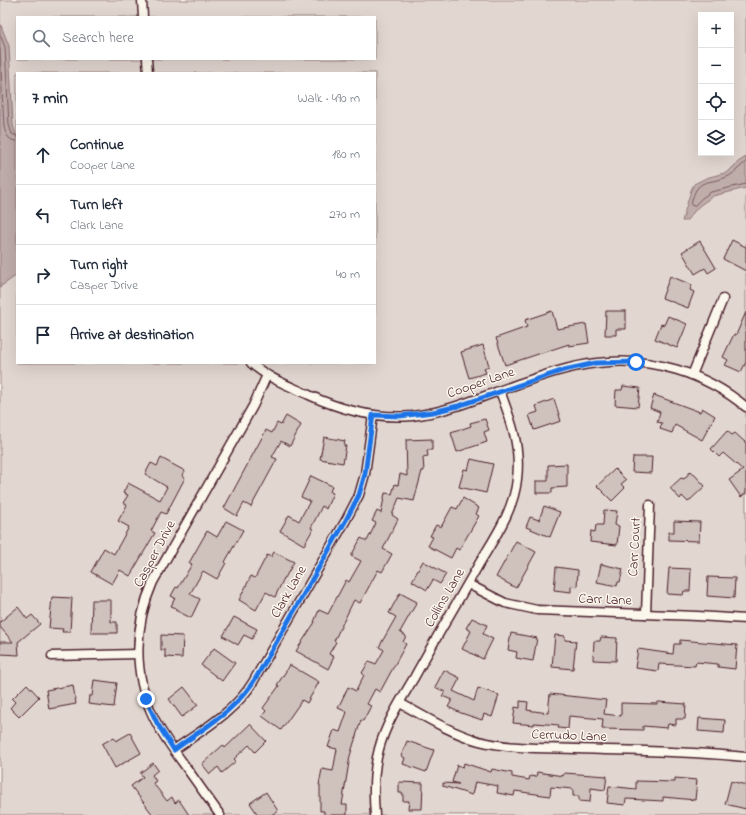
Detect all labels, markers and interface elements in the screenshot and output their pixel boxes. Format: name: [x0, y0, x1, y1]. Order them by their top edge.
map controls: [698, 12, 734, 156]
button: +: [698, 12, 734, 48]
search box: [16, 16, 376, 60]
icon: search: [30, 27, 52, 49]
text: Search here: [62, 27, 134, 49]
button: −: [698, 48, 734, 84]
button: locate: [698, 84, 734, 120]
text: 7 min: [32, 86, 68, 111]
text: Walk · 490 m: [298, 89, 360, 108]
button: layers: [698, 120, 734, 156]
text: Continue: [70, 134, 124, 156]
icon: ahead: [32, 144, 54, 166]
text: 180 m: [332, 145, 360, 164]
text: Cooper Lane: [70, 156, 135, 175]
text: Turn left: [70, 194, 123, 216]
icon: left: [32, 204, 54, 226]
text: 270 m: [329, 205, 360, 224]
text: Clark Lane: [70, 216, 123, 235]
text: Turn right: [70, 254, 128, 276]
icon: right: [32, 264, 54, 286]
text: 40 m: [336, 265, 360, 284]
text: Casper Drive: [70, 276, 138, 295]
icon: arrive: [32, 324, 54, 346]
text: Arrive at destination: [70, 324, 194, 346]
route start: [627, 353, 645, 371]
street label: Cooper Lane: [445, 361, 518, 404]
street label: Casper Drive: [129, 516, 182, 591]
street label: Carr Court: [623, 516, 647, 577]
street label: Clark Lane: [266, 561, 313, 622]
street label: Collins Lane: [420, 564, 471, 631]
street label: Carr Lane: [578, 589, 633, 611]
route end: [137, 690, 155, 708]
street label: Cerrudo Lane: [531, 724, 608, 748]

